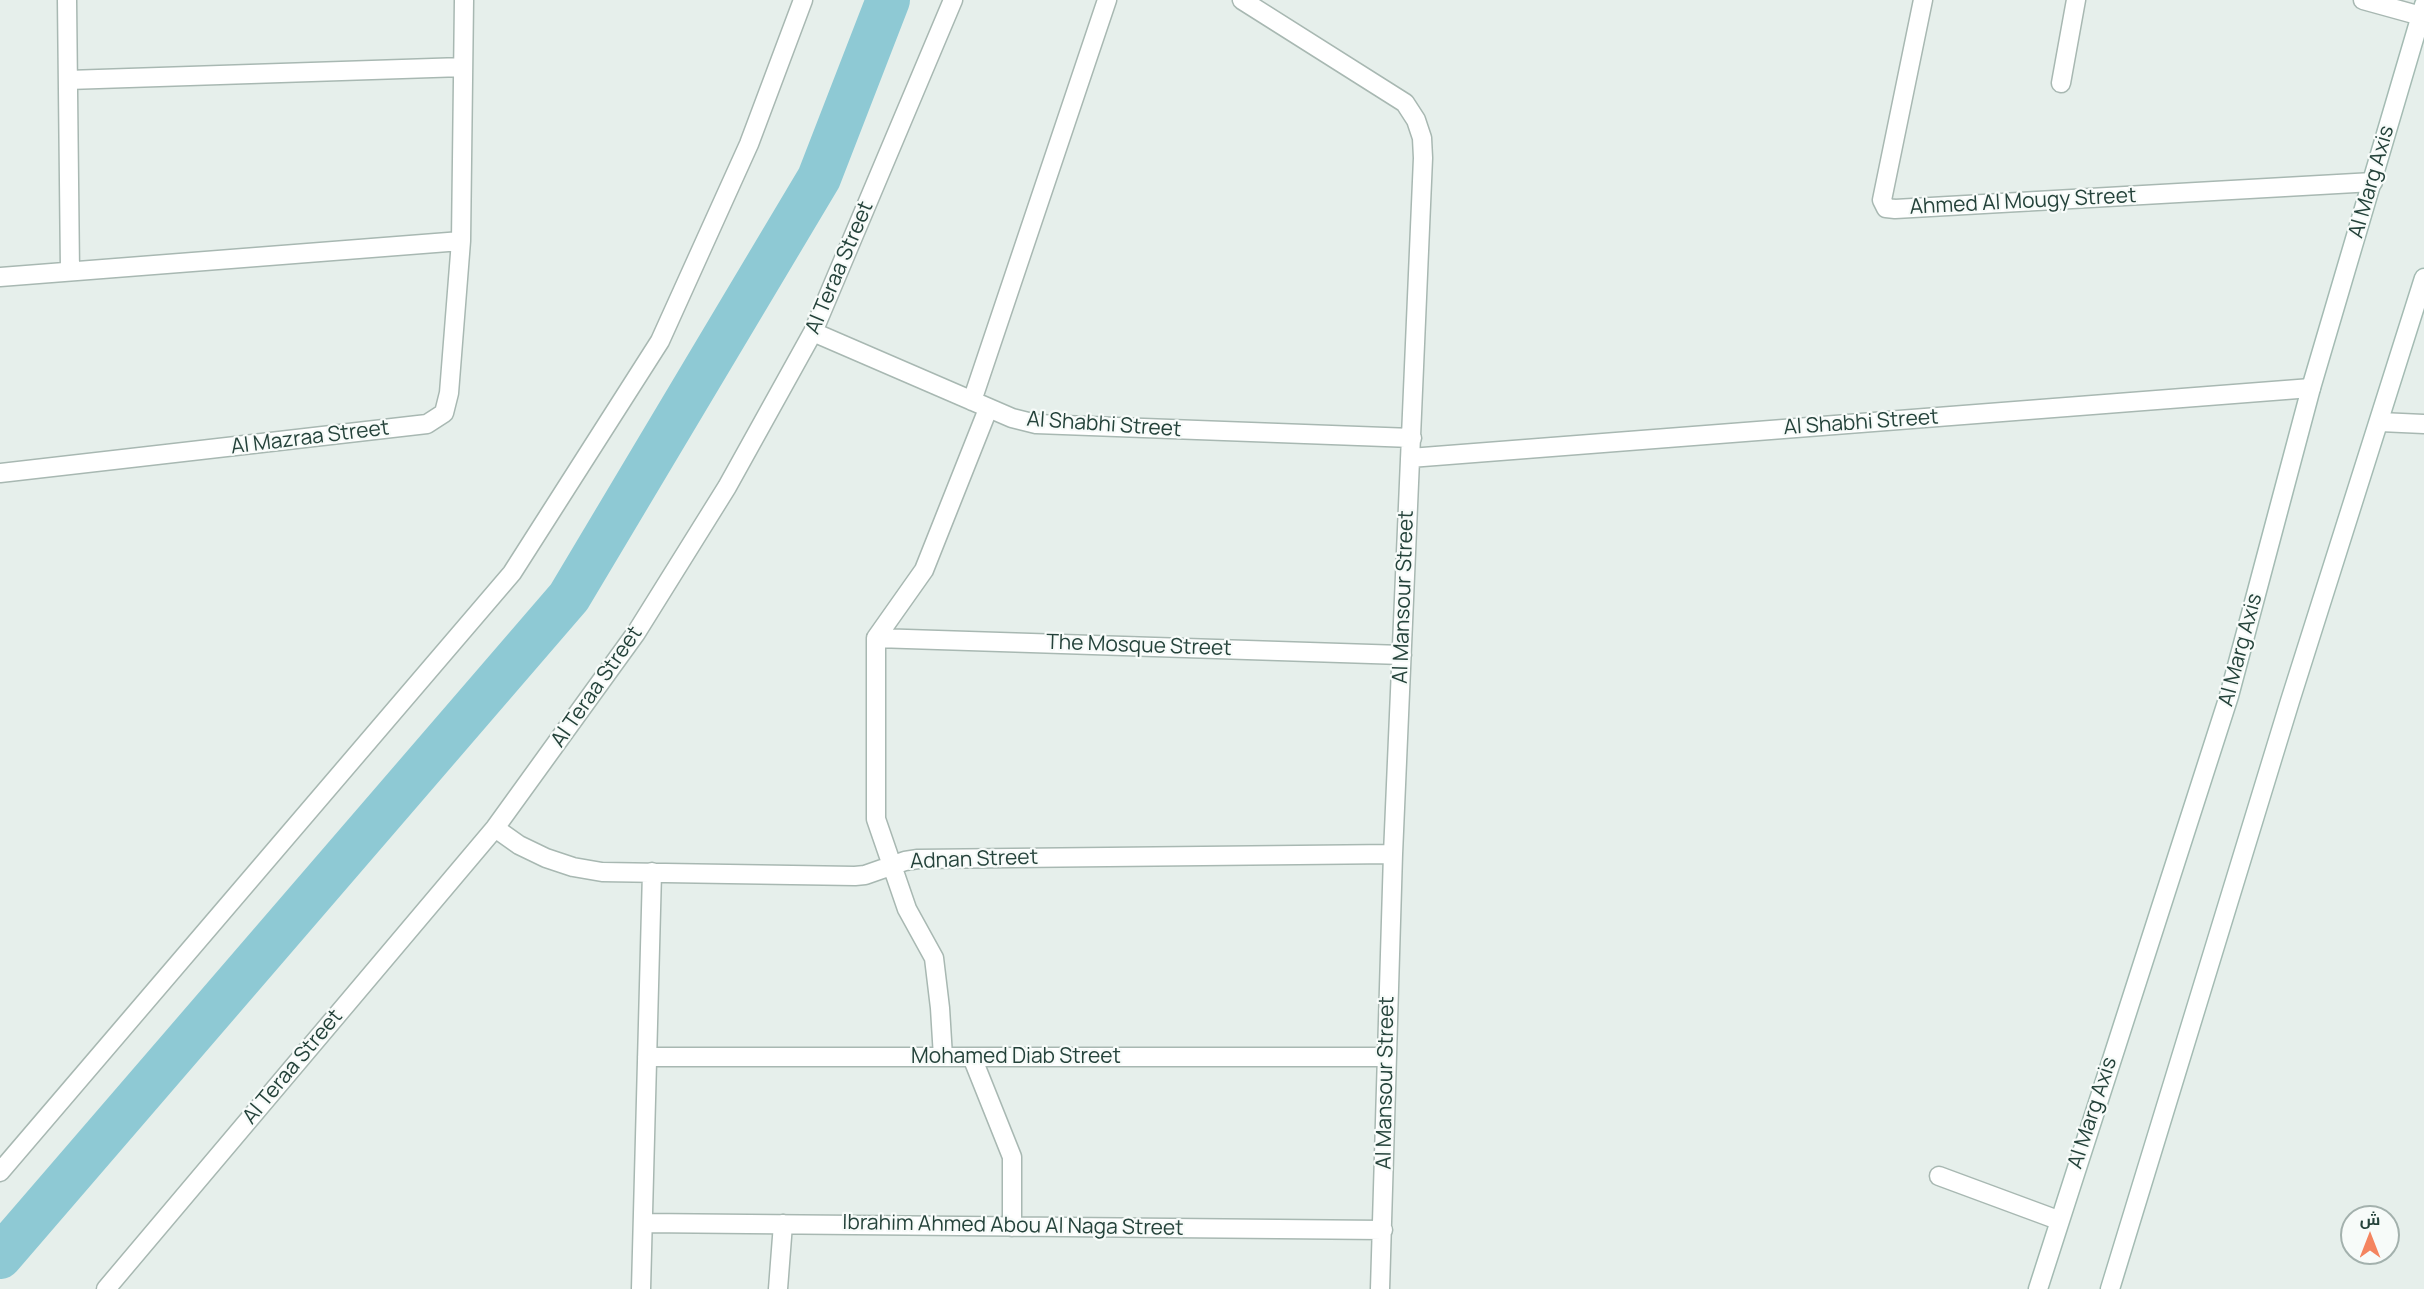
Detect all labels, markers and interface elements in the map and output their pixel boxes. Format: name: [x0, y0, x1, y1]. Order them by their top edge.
street label: Al Marg Axis: [2344, 123, 2400, 241]
street label: Ahmed Al Mougy Street: [1909, 183, 2137, 221]
street label: Al Teraa Street: [801, 198, 879, 338]
street label: Al Shabhi Street: [1783, 405, 1939, 441]
street label: Al Shabhi Street: [1026, 407, 1182, 443]
street label: Al Mazraa Street: [229, 416, 391, 460]
street label: Al Mansour Street: [1388, 510, 1420, 684]
street label: Al Marg Axis: [2214, 591, 2268, 709]
street label: Al Teraa Street: [546, 622, 648, 752]
street label: The Mosque Street: [1046, 630, 1232, 662]
street label: Adnan Street: [909, 845, 1039, 875]
street label: Al Mansour Street: [1372, 996, 1400, 1170]
street label: Al Teraa Street: [238, 1005, 348, 1129]
street label: Mohamed Diab Street: [911, 1044, 1121, 1070]
street label: Al Marg Axis: [2063, 1054, 2123, 1172]
north arrow: [2340, 1205, 2400, 1265]
text: ش: [2360, 1208, 2380, 1230]
street label: Ibrahim Ahmed Abou Al Naga Street: [842, 1210, 1184, 1242]

